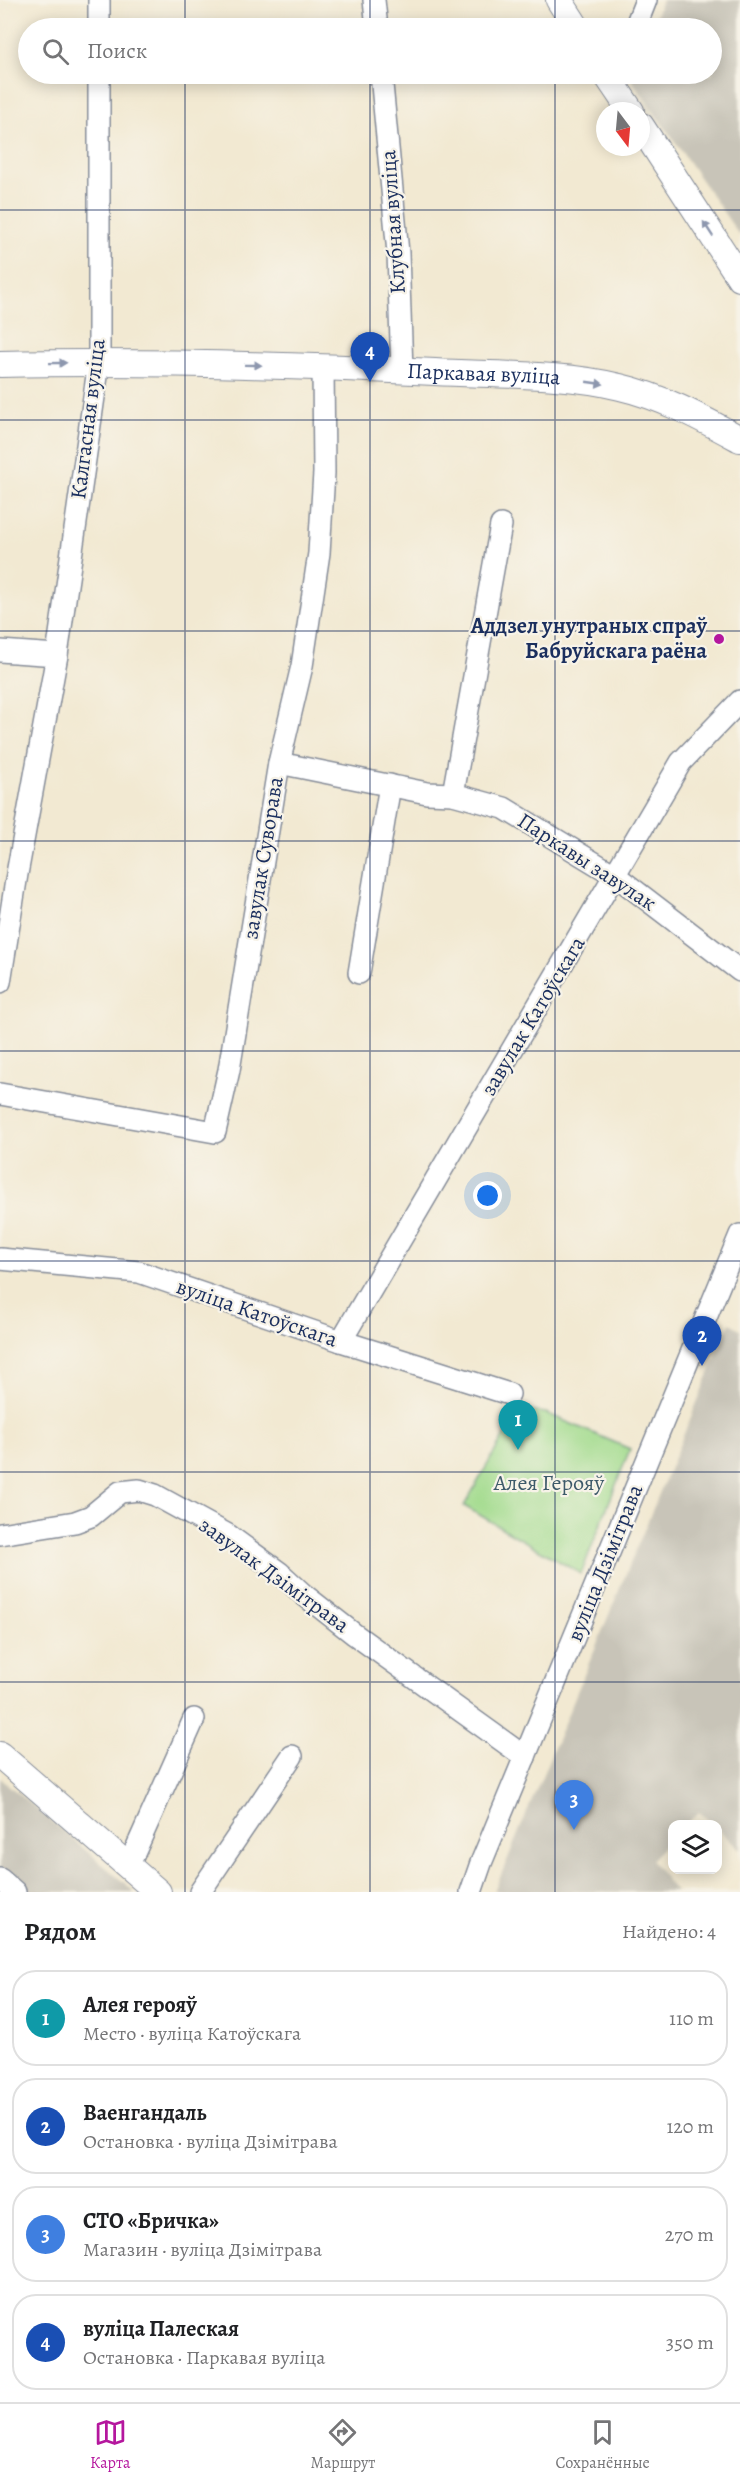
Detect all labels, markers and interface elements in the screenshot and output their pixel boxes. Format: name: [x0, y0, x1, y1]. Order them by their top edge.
search box: [18, 18, 722, 84]
icon: search: [39, 35, 72, 68]
text: Поиск: [87, 36, 147, 66]
north arrow: [596, 102, 650, 156]
street label: Клубная вуліца: [373, 148, 413, 295]
one-way arrow: [703, 221, 714, 237]
pin: 4: [350, 332, 389, 382]
street label: Калгасная вуліца: [63, 336, 113, 501]
street label: Паркавая вуліца: [406, 356, 563, 393]
one-way arrow: [49, 358, 68, 368]
one-way arrow: [244, 361, 263, 370]
one-way arrow: [585, 378, 604, 387]
place label: Аддзел унутраных спраў Бабруйскага раёна: [470, 611, 708, 666]
marker: Аддзел унутраных спраў Бабруйскага раёна: [712, 632, 726, 646]
street label: завулак Суворава: [235, 774, 291, 941]
street label: Паркавы завулак: [512, 806, 662, 918]
street label: завулак Катоўскага: [474, 930, 593, 1101]
your location: [473, 1181, 502, 1210]
street label: вуліца Катоўскага: [173, 1271, 342, 1355]
pin: 2: [682, 1316, 722, 1366]
pin: 1: [498, 1400, 538, 1450]
park label: Алея Герояў: [493, 1468, 605, 1498]
street label: вуліца Дзімітрава: [560, 1479, 651, 1646]
street label: завулак Дзімітрава: [193, 1510, 356, 1640]
pin: 3: [554, 1780, 594, 1830]
map controls: [668, 1820, 722, 1874]
button: layers: [668, 1820, 722, 1874]
text: Рядом: [24, 1914, 96, 1949]
text: Найдено: 4: [622, 1918, 716, 1945]
text: Алея герояў: [83, 1990, 197, 2020]
text: 1: [42, 2005, 49, 2032]
text: 110 m: [669, 2005, 714, 2032]
text: Место · вуліца Катоўскага: [83, 2020, 301, 2047]
text: Ваенгандаль: [83, 2098, 207, 2128]
text: 2: [41, 2113, 50, 2140]
text: 120 m: [666, 2113, 714, 2140]
text: Остановка · вуліца Дзімітрава: [83, 2128, 338, 2155]
text: СТО «Бричка»: [83, 2206, 219, 2236]
text: 3: [41, 2221, 50, 2248]
text: 270 m: [665, 2221, 714, 2248]
text: Магазин · вуліца Дзімітрава: [83, 2236, 322, 2263]
text: вуліца Палеская: [83, 2314, 239, 2344]
text: 4: [41, 2329, 50, 2356]
text: 350 m: [666, 2329, 714, 2356]
text: Остановка · Паркавая вуліца: [83, 2344, 326, 2371]
tab: Карта: [90, 2416, 130, 2474]
tab: Маршрут: [311, 2416, 375, 2474]
tab: Сохранённые: [556, 2416, 650, 2474]

